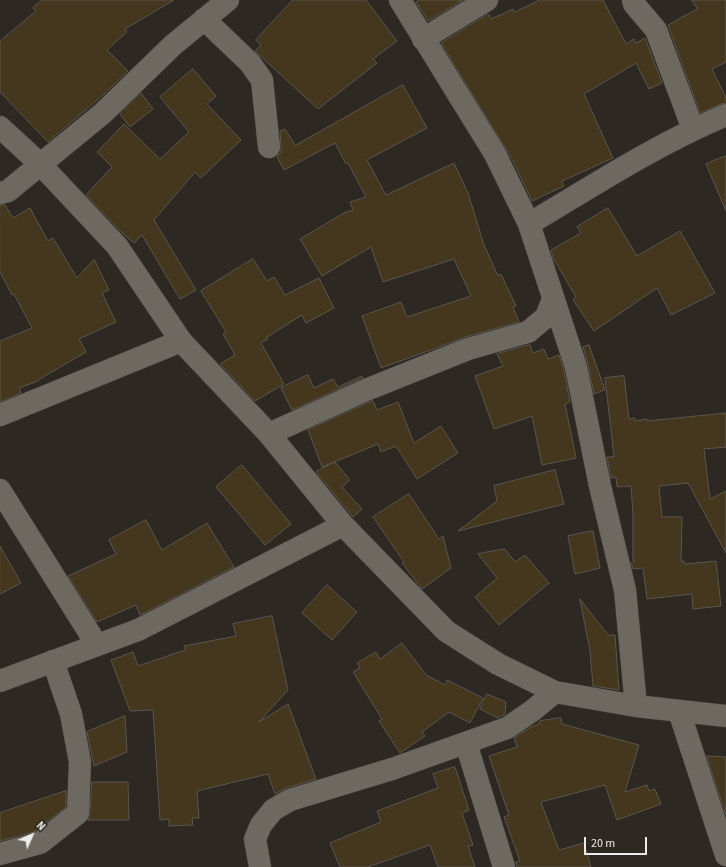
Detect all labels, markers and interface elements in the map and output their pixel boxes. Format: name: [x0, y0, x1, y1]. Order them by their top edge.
north arrow: [12, 815, 52, 855]
text: N: [33, 818, 49, 834]
scale bar: [586, 829, 649, 855]
text: 20 m: [591, 835, 615, 852]

